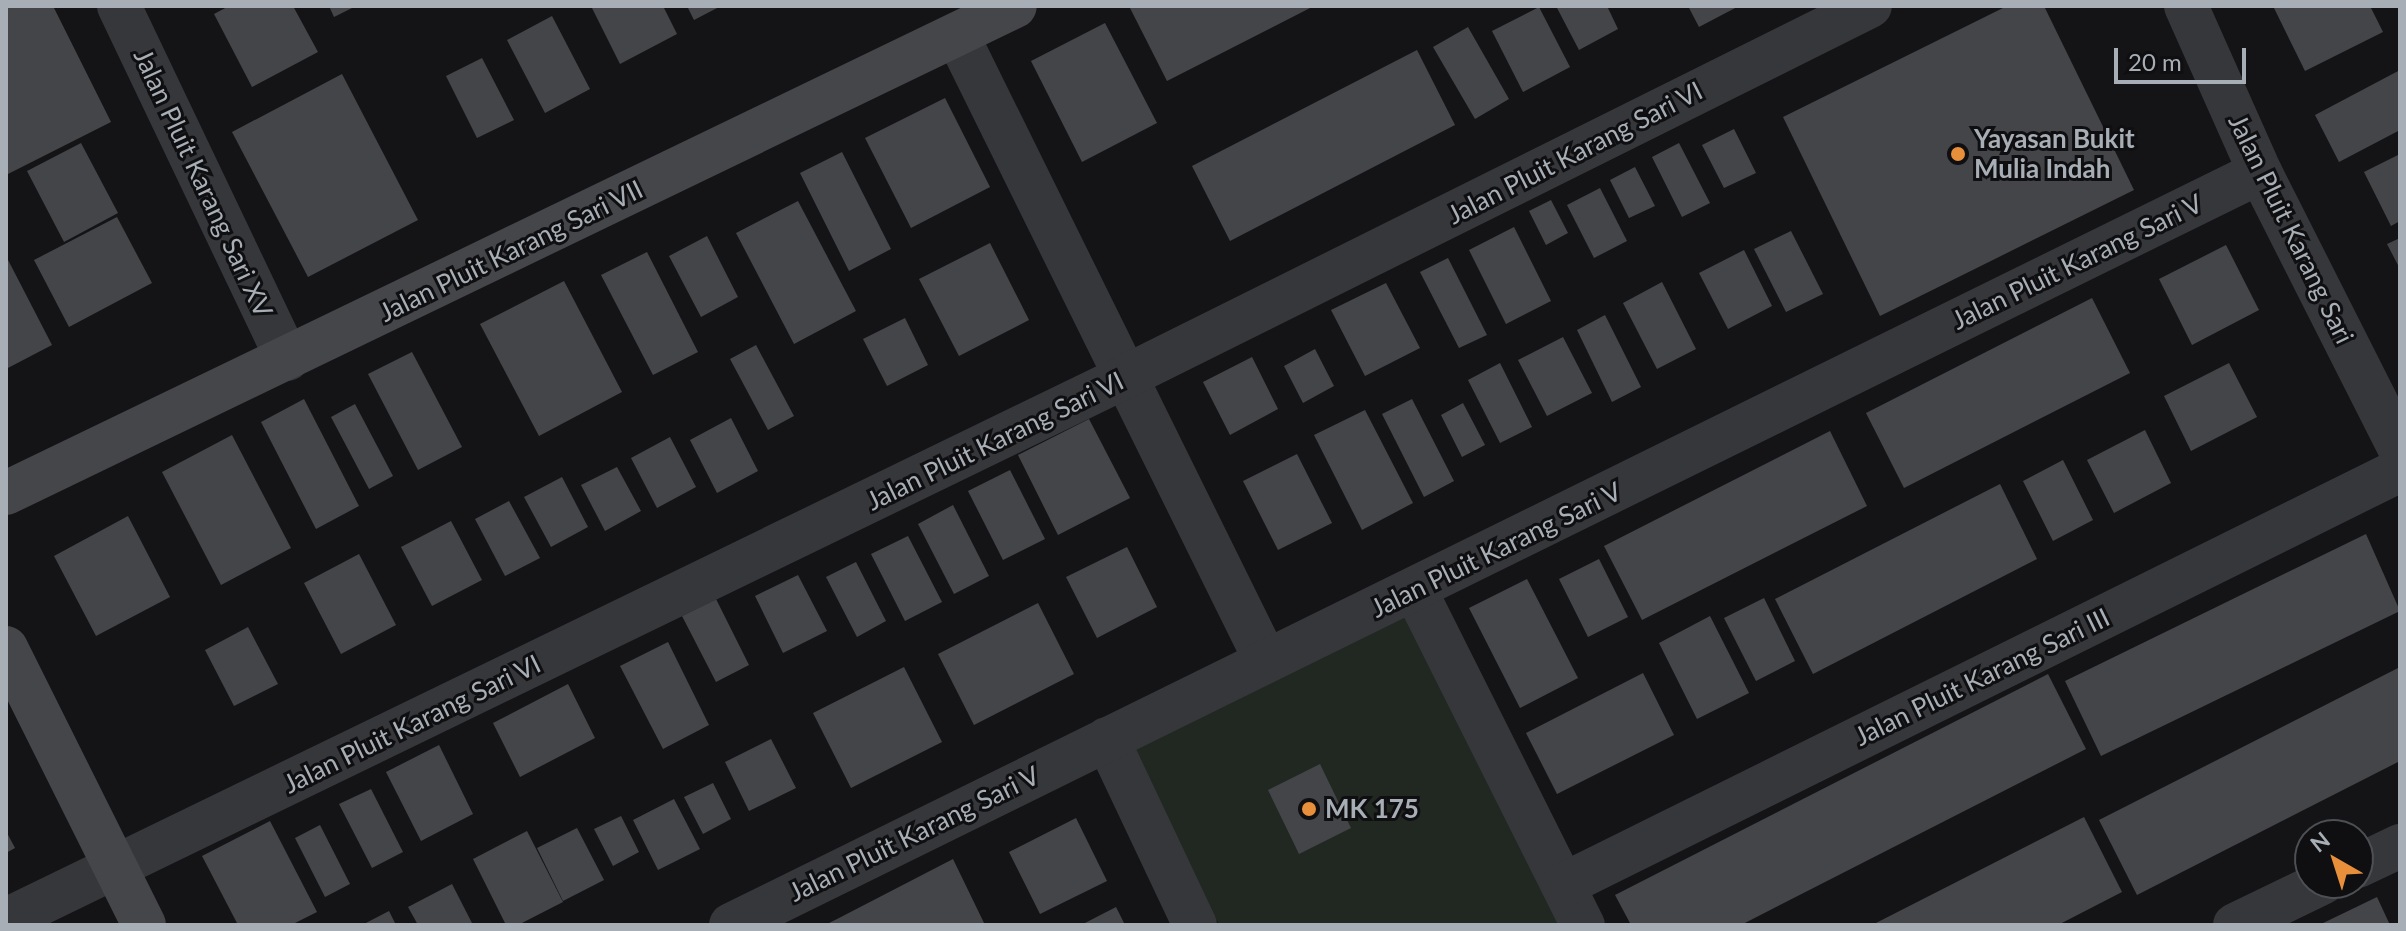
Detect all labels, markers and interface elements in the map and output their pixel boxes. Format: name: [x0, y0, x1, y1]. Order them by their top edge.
scale bar: [2118, 32, 2250, 82]
street label: Jalan Pluit Karang Sari XV: [127, 44, 279, 322]
text: 20 m: [2128, 47, 2182, 76]
street label: Jalan Pluit Karang Sari VI: [1442, 75, 1708, 231]
street label: Jalan Pluit Karang Sari: [2222, 109, 2360, 349]
place label: Yayasan Bukit Mulia Indah: [1974, 123, 2135, 184]
marker: Yayasan Bukit Mulia Indah: [1949, 145, 1967, 163]
street label: Jalan Pluit Karang Sari VII: [374, 173, 648, 329]
street label: Jalan Pluit Karang Sari V: [1946, 188, 2208, 336]
street label: Jalan Pluit Karang Sari VI: [861, 365, 1129, 517]
street label: Jalan Pluit Karang Sari V: [1365, 476, 1627, 624]
street label: Jalan Pluit Karang Sari III: [1849, 602, 2115, 752]
street label: Jalan Pluit Karang Sari VI: [278, 648, 546, 800]
street label: Jalan Pluit Karang Sari V: [783, 760, 1045, 908]
place label: MK 175: [1325, 793, 1419, 825]
marker: MK 175: [1300, 800, 1318, 818]
north arrow: [2294, 819, 2374, 899]
text: N: [2305, 826, 2335, 857]

